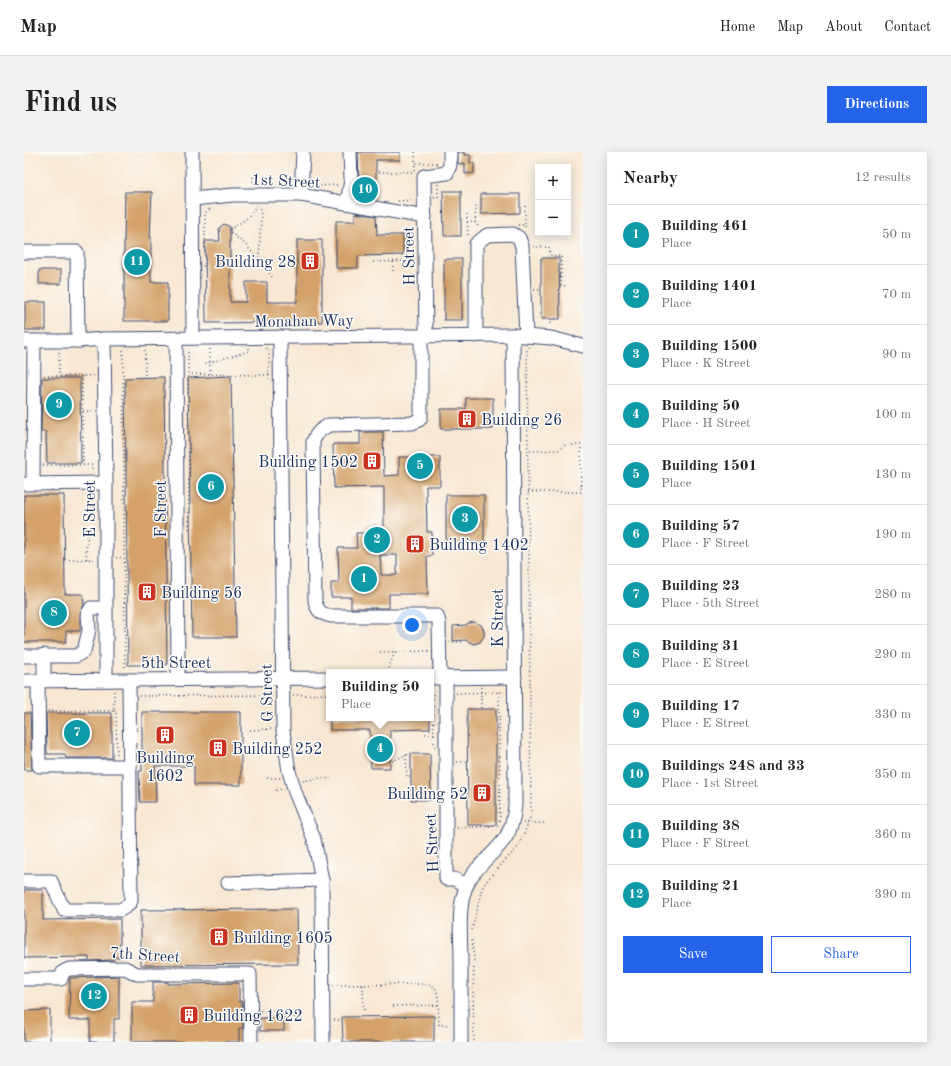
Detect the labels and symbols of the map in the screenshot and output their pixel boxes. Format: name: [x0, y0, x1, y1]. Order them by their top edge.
street label: 1st Street: [251, 172, 321, 192]
pin: 10: [352, 175, 378, 205]
street label: H Street: [401, 226, 419, 286]
pin: 11: [124, 247, 150, 277]
building icon: Building 28: [299, 250, 321, 272]
place label: Building 28: [215, 255, 296, 271]
street label: Monahan Way: [254, 313, 354, 331]
pin: 9: [46, 390, 72, 420]
building icon: Building 26: [456, 408, 478, 430]
place label: Building 26: [481, 413, 562, 429]
building icon: Building 1502: [361, 450, 383, 472]
pin: 5: [407, 451, 433, 481]
place label: Building 1502: [258, 455, 358, 471]
pin: 6: [198, 472, 224, 502]
street label: E Street: [83, 480, 99, 538]
street label: F Street: [154, 480, 170, 538]
pin: 3: [452, 504, 478, 534]
pin: 2: [364, 525, 390, 555]
building icon: Building 1402: [404, 533, 426, 555]
place label: Building 1402: [429, 538, 529, 554]
pin: 1: [351, 564, 377, 594]
building icon: Building 56: [136, 581, 158, 603]
place label: Building 56: [161, 586, 242, 602]
street label: K Street: [491, 588, 507, 647]
pin: 8: [41, 598, 67, 628]
your location: [402, 615, 422, 635]
street label: 5th Street: [141, 656, 212, 672]
street label: G Street: [259, 663, 277, 722]
pin: 7: [64, 718, 90, 748]
building icon: Building 1602: [154, 724, 176, 746]
pin: 4: [367, 734, 393, 764]
building icon: Building 252: [207, 737, 229, 759]
place label: Building 252: [232, 742, 323, 758]
place label: Building 1602: [136, 751, 194, 785]
building icon: Building 52: [471, 782, 493, 804]
place label: Building 52: [387, 787, 468, 803]
street label: H Street: [423, 812, 443, 873]
building icon: Building 1605: [208, 926, 230, 948]
place label: Building 1605: [233, 931, 333, 947]
street label: 7th Street: [109, 946, 181, 966]
pin: 12: [81, 981, 107, 1011]
building icon: Building 1622: [178, 1004, 200, 1026]
place label: Building 1622: [203, 1009, 303, 1025]

